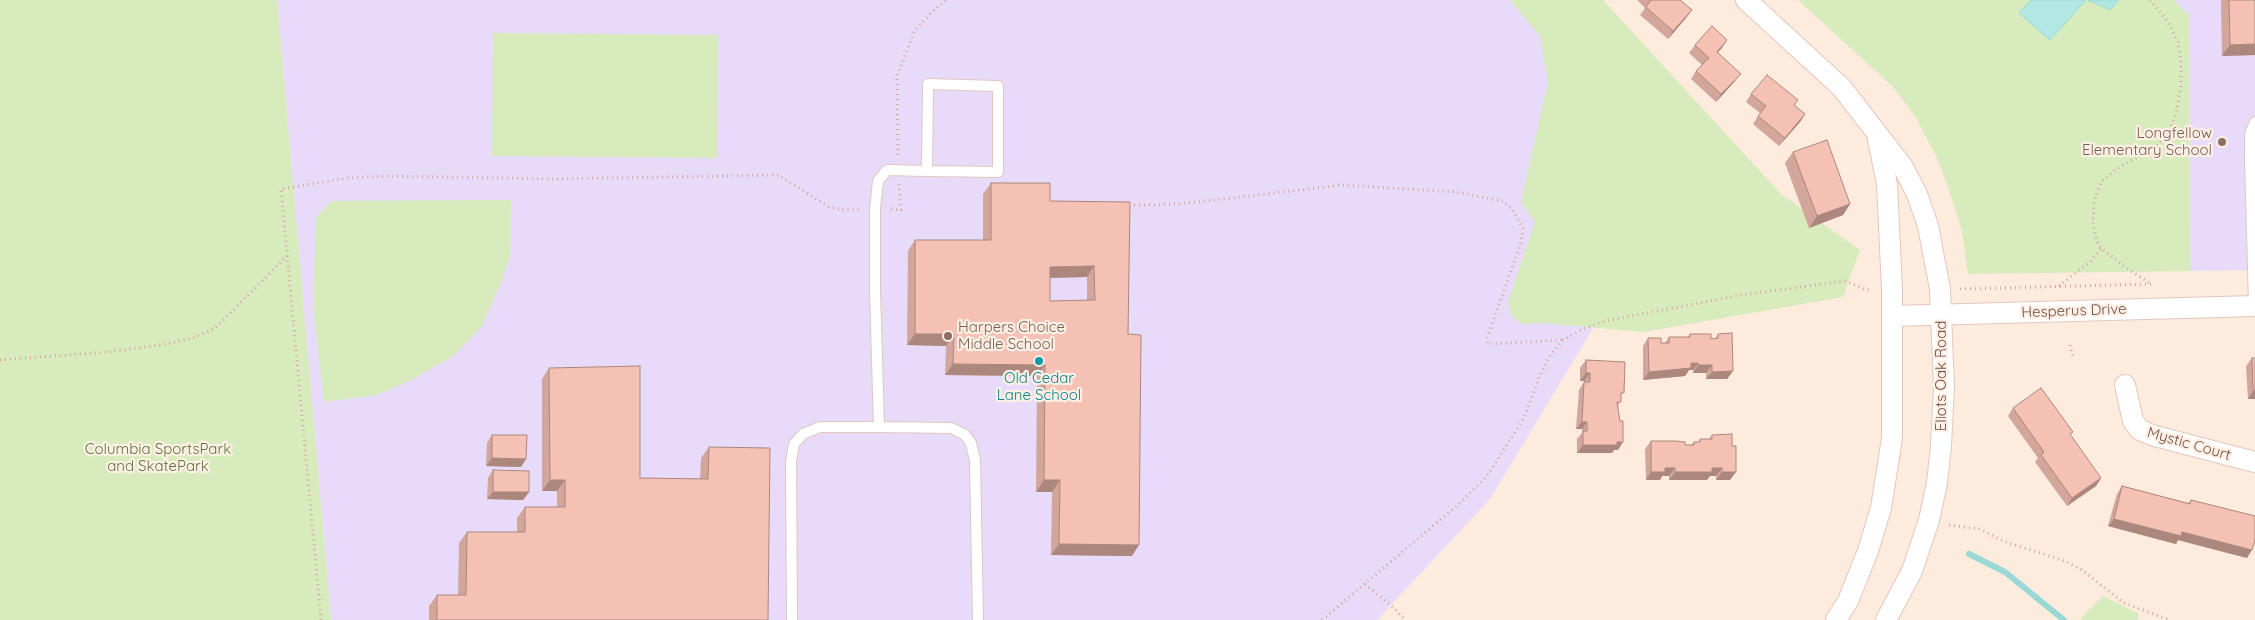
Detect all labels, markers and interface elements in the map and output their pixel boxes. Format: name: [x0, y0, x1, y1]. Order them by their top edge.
place label: Longfellow Elementary School: [2082, 124, 2212, 159]
marker: Longfellow Elementary School: [2216, 136, 2228, 148]
street label: Hesperus Drive: [2021, 300, 2127, 322]
place label: Harpers Choice Middle School: [958, 318, 1065, 353]
street label: Eliots Oak Road: [1932, 321, 1950, 431]
marker: Harpers Choice Middle School: [942, 330, 954, 342]
marker: Old Cedar Lane School: [1033, 355, 1045, 367]
place label: Old Cedar Lane School: [997, 369, 1081, 404]
street label: Mystic Court: [2145, 423, 2233, 465]
park label: Columbia SportsPark and SkatePark: [85, 440, 231, 475]

